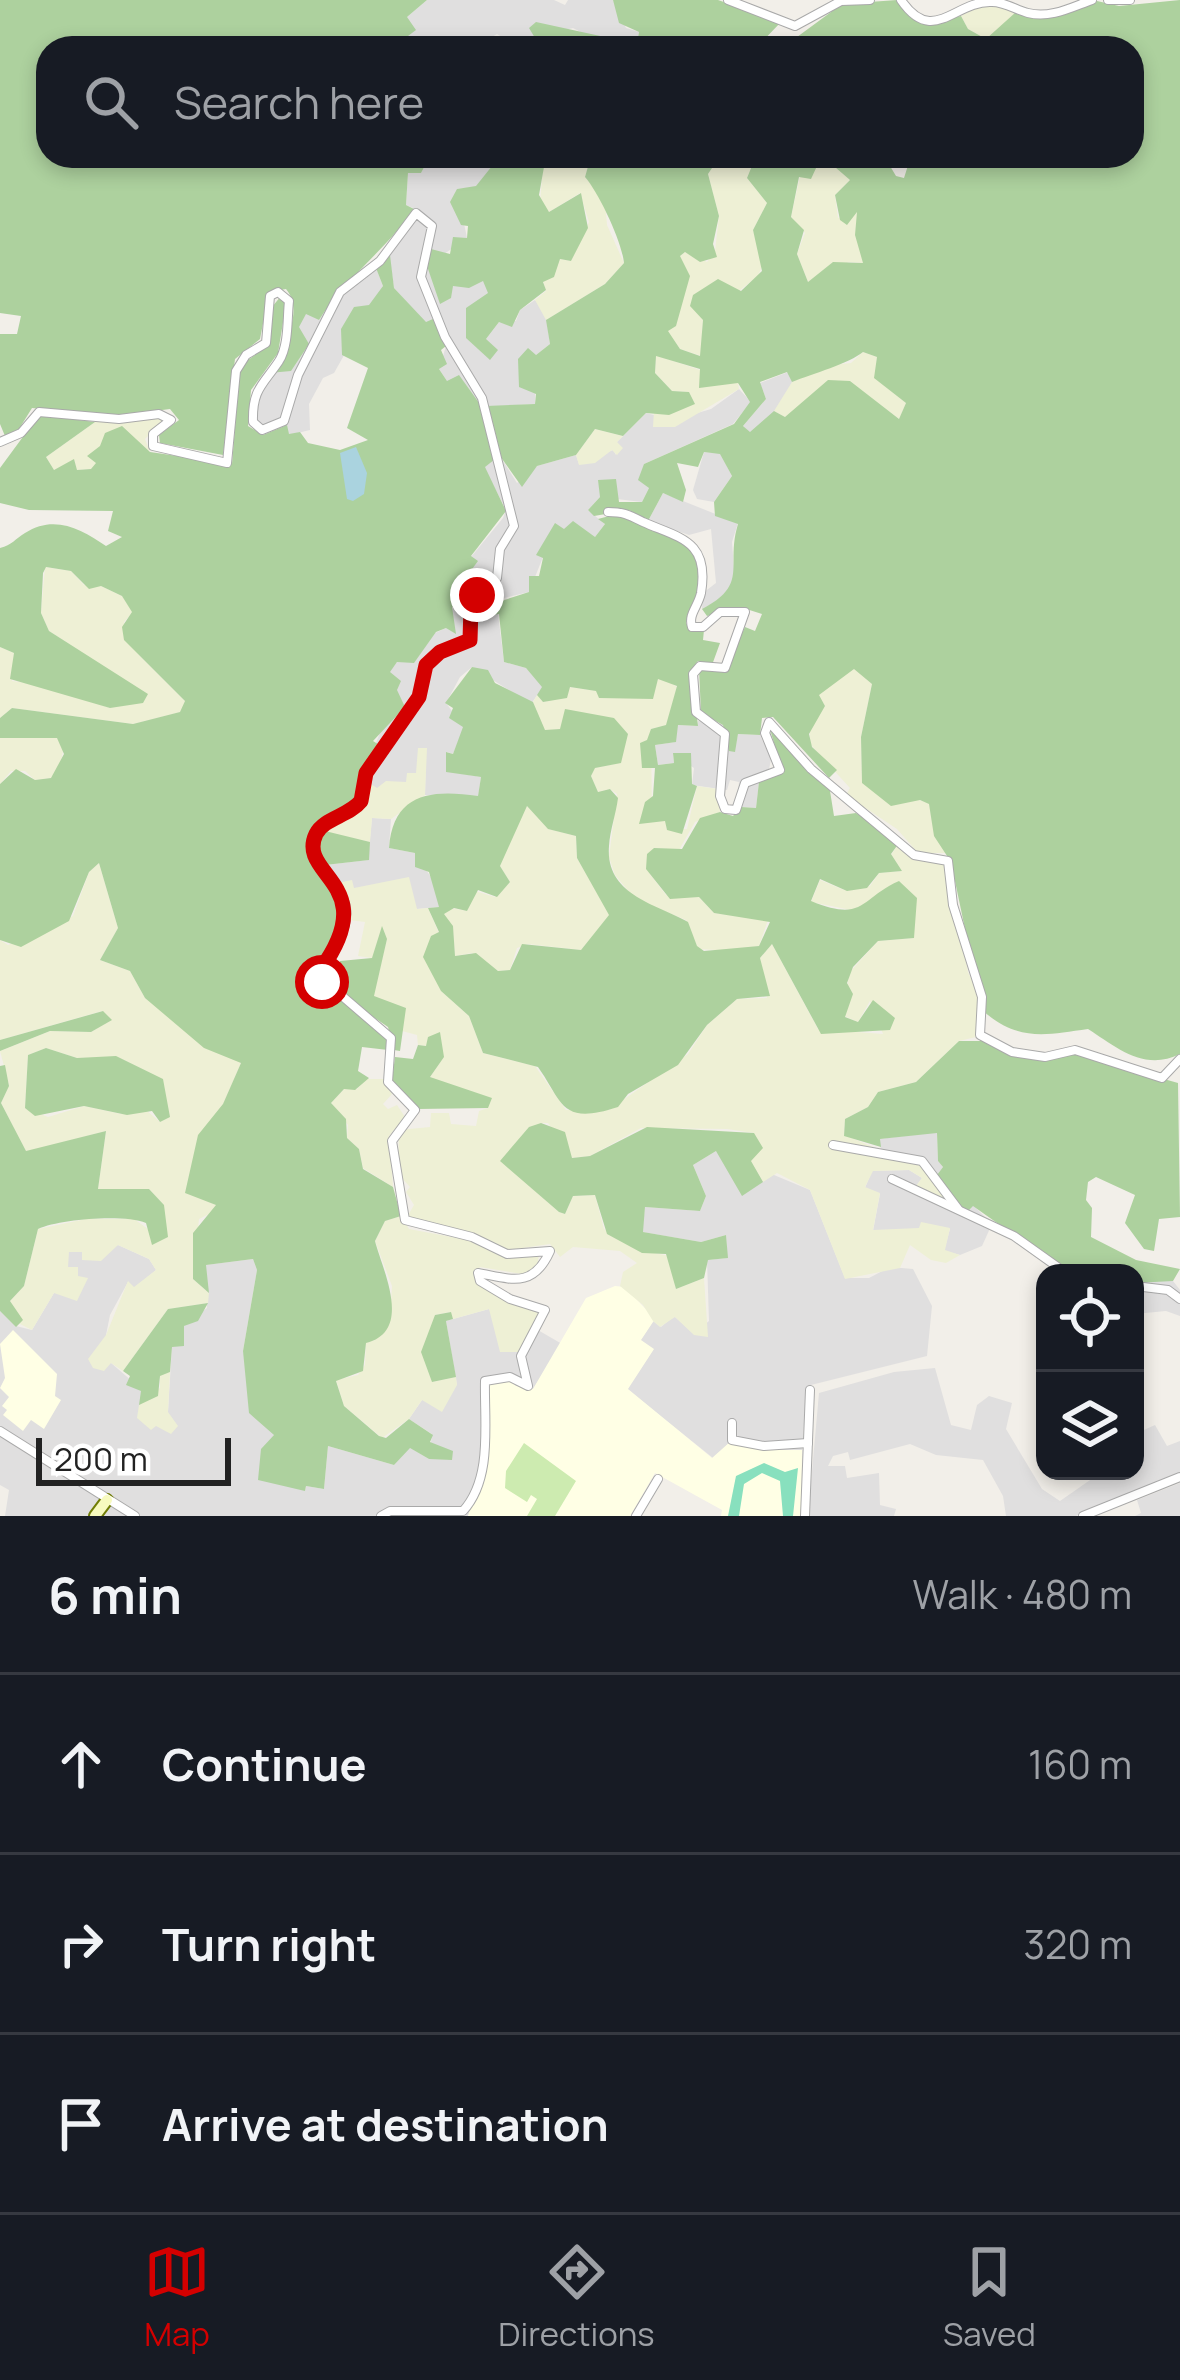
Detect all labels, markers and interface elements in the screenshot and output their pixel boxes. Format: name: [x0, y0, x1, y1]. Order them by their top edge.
search box: [36, 36, 1144, 168]
icon: search: [78, 69, 144, 135]
text: Search here: [174, 71, 424, 133]
route end: [450, 568, 504, 622]
route start: [295, 955, 349, 1009]
map controls: [1036, 1264, 1144, 1480]
button: locate: [1036, 1264, 1144, 1372]
button: layers: [1036, 1372, 1144, 1480]
scale bar: [36, 1432, 231, 1485]
text: 200 m: [54, 1436, 148, 1481]
text: 6 min: [48, 1560, 182, 1629]
text: Walk · 480 m: [912, 1567, 1132, 1621]
icon: ahead: [48, 1731, 114, 1797]
text: Continue: [162, 1733, 367, 1795]
text: 160 m: [1028, 1737, 1132, 1791]
icon: right: [48, 1911, 114, 1977]
text: Turn right: [162, 1913, 376, 1975]
text: 320 m: [1024, 1917, 1132, 1971]
icon: arrive: [48, 2091, 114, 2157]
text: Arrive at destination: [162, 2093, 609, 2155]
tab: Map: [144, 2239, 210, 2356]
tab: Directions: [498, 2239, 655, 2356]
tab: Saved: [943, 2239, 1036, 2356]

